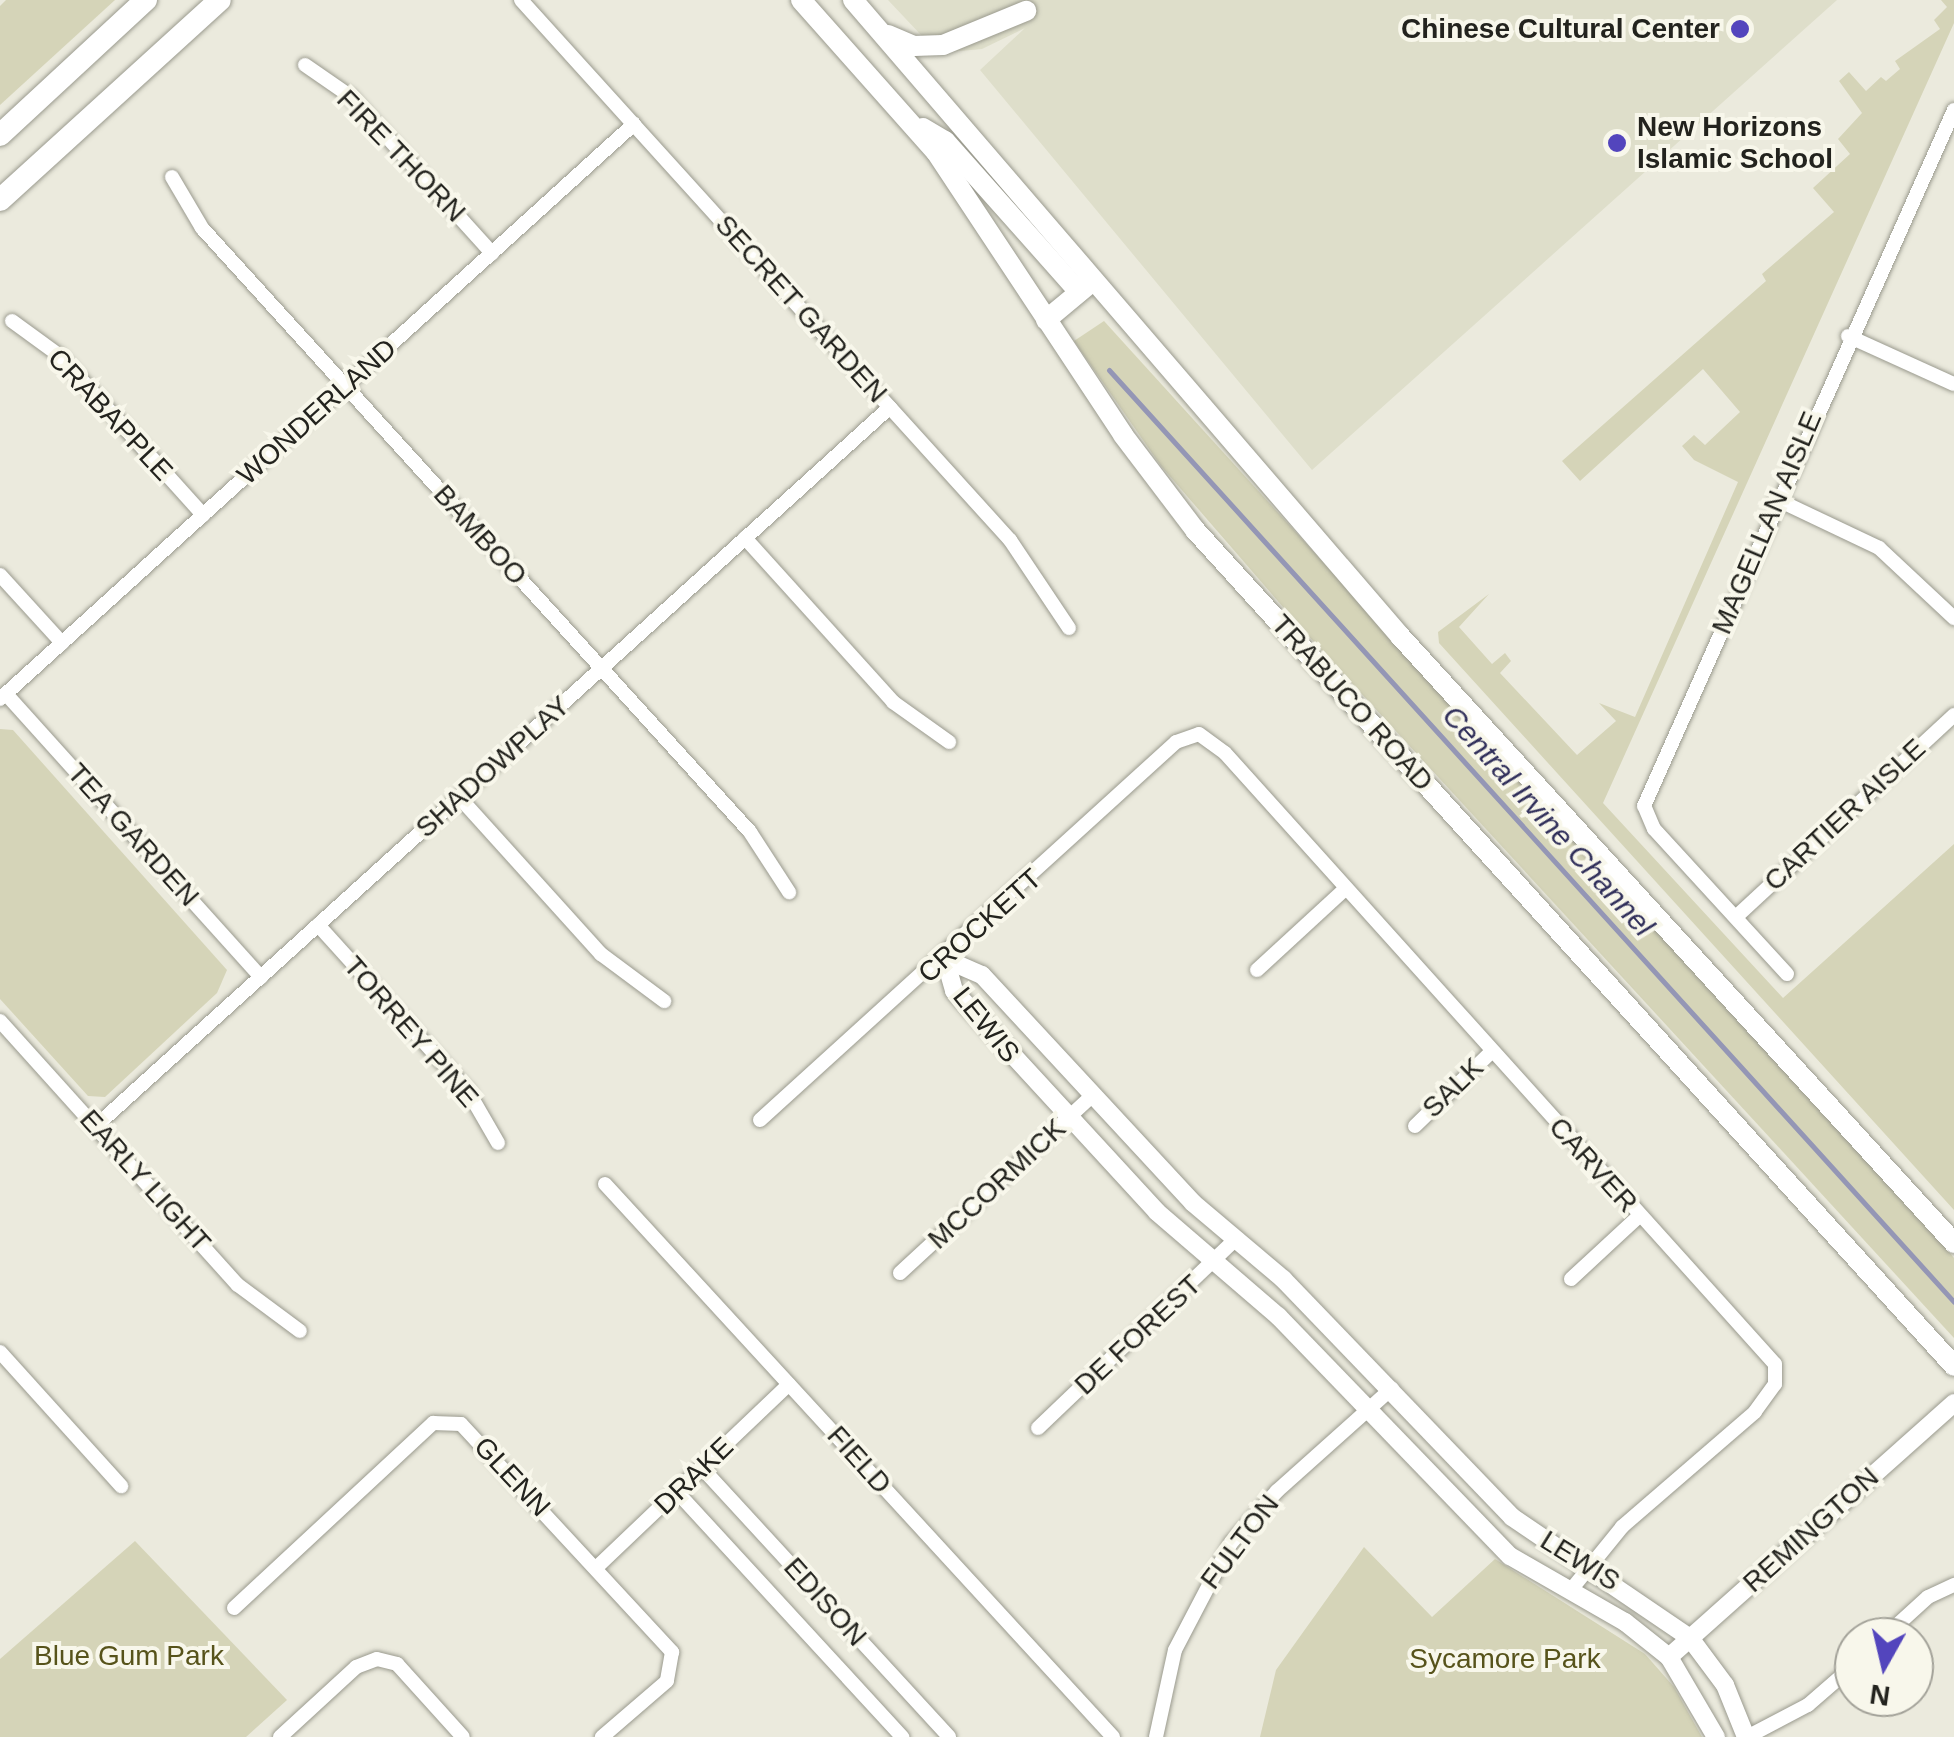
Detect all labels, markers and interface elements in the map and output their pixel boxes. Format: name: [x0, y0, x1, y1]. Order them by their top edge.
place label: Chinese Cultural Center: [1401, 12, 1720, 46]
marker: Chinese Cultural Center: [1729, 18, 1751, 40]
street label: FIRE THORN: [329, 83, 473, 229]
place label: New Horizons Islamic School: [1637, 110, 1833, 176]
marker: New Horizons Islamic School: [1606, 132, 1628, 154]
street label: SECRET GARDEN: [708, 208, 894, 410]
street label: WONDERLAND: [231, 332, 403, 492]
street label: CRABAPPLE: [40, 342, 180, 488]
street label: MAGELLAN AISLE: [1705, 406, 1829, 640]
street label: BAMBOO: [426, 478, 534, 592]
street label: TRABUCO ROAD: [1264, 608, 1440, 798]
street label: SHADOWPLAY: [409, 689, 577, 845]
water label: Central Irvine Channel: [1435, 698, 1661, 944]
street label: CARTIER AISLE: [1757, 731, 1933, 899]
street label: TEA GARDEN: [60, 756, 206, 914]
street label: CROCKETT: [912, 862, 1048, 990]
street label: TORREY PINE: [336, 950, 486, 1114]
street label: LEWIS: [946, 981, 1026, 1069]
street label: SALK: [1416, 1051, 1490, 1125]
street label: EARLY LIGHT: [72, 1103, 218, 1259]
street label: CARVER: [1542, 1111, 1644, 1219]
street label: MCCORMICK: [921, 1112, 1073, 1256]
street label: DE FOREST: [1068, 1268, 1208, 1402]
street label: FIELD: [820, 1419, 898, 1501]
street label: GLENN: [467, 1430, 557, 1524]
street label: DRAKE: [648, 1430, 740, 1522]
street label: REMINGTON: [1736, 1460, 1886, 1600]
street label: FULTON: [1194, 1488, 1286, 1596]
street label: LEWIS: [1534, 1524, 1626, 1598]
street label: EDISON: [777, 1551, 873, 1653]
north arrow: [1834, 1617, 1934, 1717]
park label: Blue Gum Park: [34, 1639, 224, 1673]
park label: Sycamore Park: [1409, 1642, 1601, 1676]
text: N: [1868, 1678, 1892, 1712]

